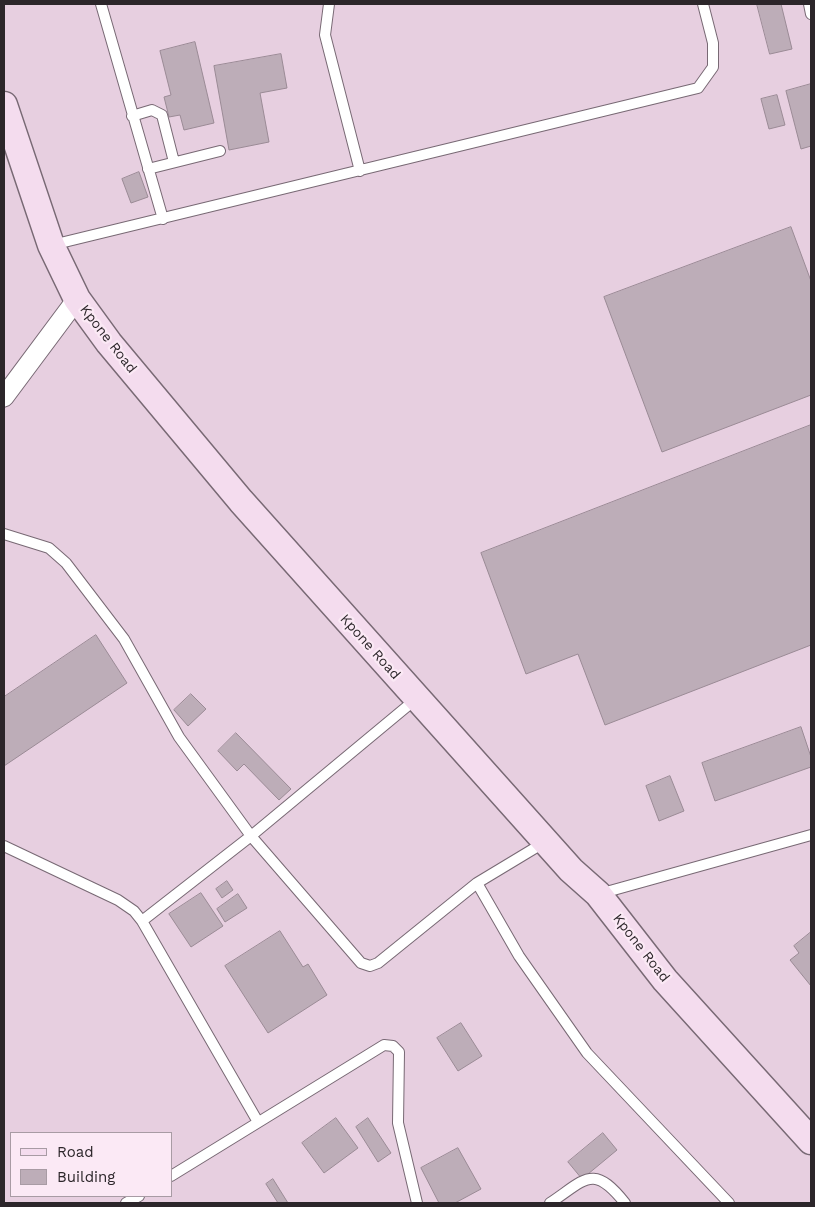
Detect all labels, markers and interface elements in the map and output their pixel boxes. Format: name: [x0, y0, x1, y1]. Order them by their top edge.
street label: Kpone Road: [76, 301, 140, 377]
street label: Kpone Road: [336, 611, 404, 683]
street label: Kpone Road: [609, 910, 673, 986]
legend: [10, 1132, 172, 1197]
text: Road: [57, 1143, 94, 1161]
text: Building: [57, 1168, 115, 1186]

